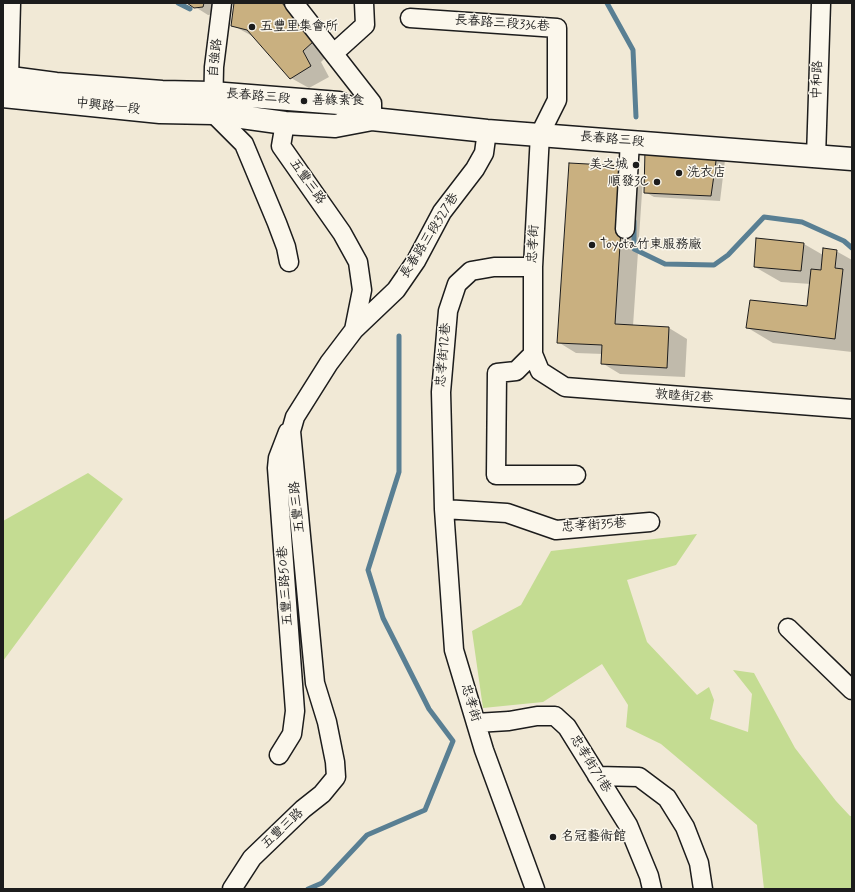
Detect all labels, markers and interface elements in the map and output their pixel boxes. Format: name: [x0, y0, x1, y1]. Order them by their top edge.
street label: 長春路三段336巷: [454, 13, 550, 35]
place label: 五豐里集會所: [260, 19, 338, 35]
marker: 五豐里集會所: [247, 22, 257, 32]
street label: 自強路: [206, 38, 226, 78]
street label: 中和路: [810, 60, 826, 100]
street label: 長春路三段: [225, 86, 291, 108]
place label: 善緣素食: [312, 93, 364, 109]
street label: 中興路一段: [75, 96, 141, 118]
marker: 善緣素食: [299, 96, 309, 106]
street label: 長春路三段: [579, 129, 645, 151]
street label: 五豐三路: [286, 156, 328, 208]
place label: 美之城: [589, 157, 628, 173]
marker: 美之城: [631, 160, 641, 170]
place label: 洗衣店: [687, 165, 726, 181]
marker: 洗衣店: [674, 168, 684, 178]
place label: 順發3C: [608, 174, 649, 190]
marker: 順發3C: [652, 177, 662, 187]
street label: 長春路三段327巷: [397, 190, 463, 282]
street label: 忠孝街: [525, 224, 543, 264]
place label: Toyota竹東服務廠: [600, 237, 701, 253]
marker: Toyota竹東服務廠: [587, 240, 597, 250]
street label: 忠孝街12巷: [433, 322, 455, 388]
street label: 敦睦街2巷: [654, 387, 714, 407]
street label: 五豐三路: [288, 480, 308, 534]
street label: 忠孝街35巷: [561, 516, 627, 536]
street label: 五豐三路50巷: [275, 545, 297, 627]
street label: 忠孝街: [457, 682, 483, 724]
street label: 忠孝街71巷: [566, 732, 614, 796]
street label: 五豐三路: [259, 806, 307, 852]
place label: 名冠藝術館: [561, 829, 626, 845]
marker: 名冠藝術館: [548, 832, 558, 842]

